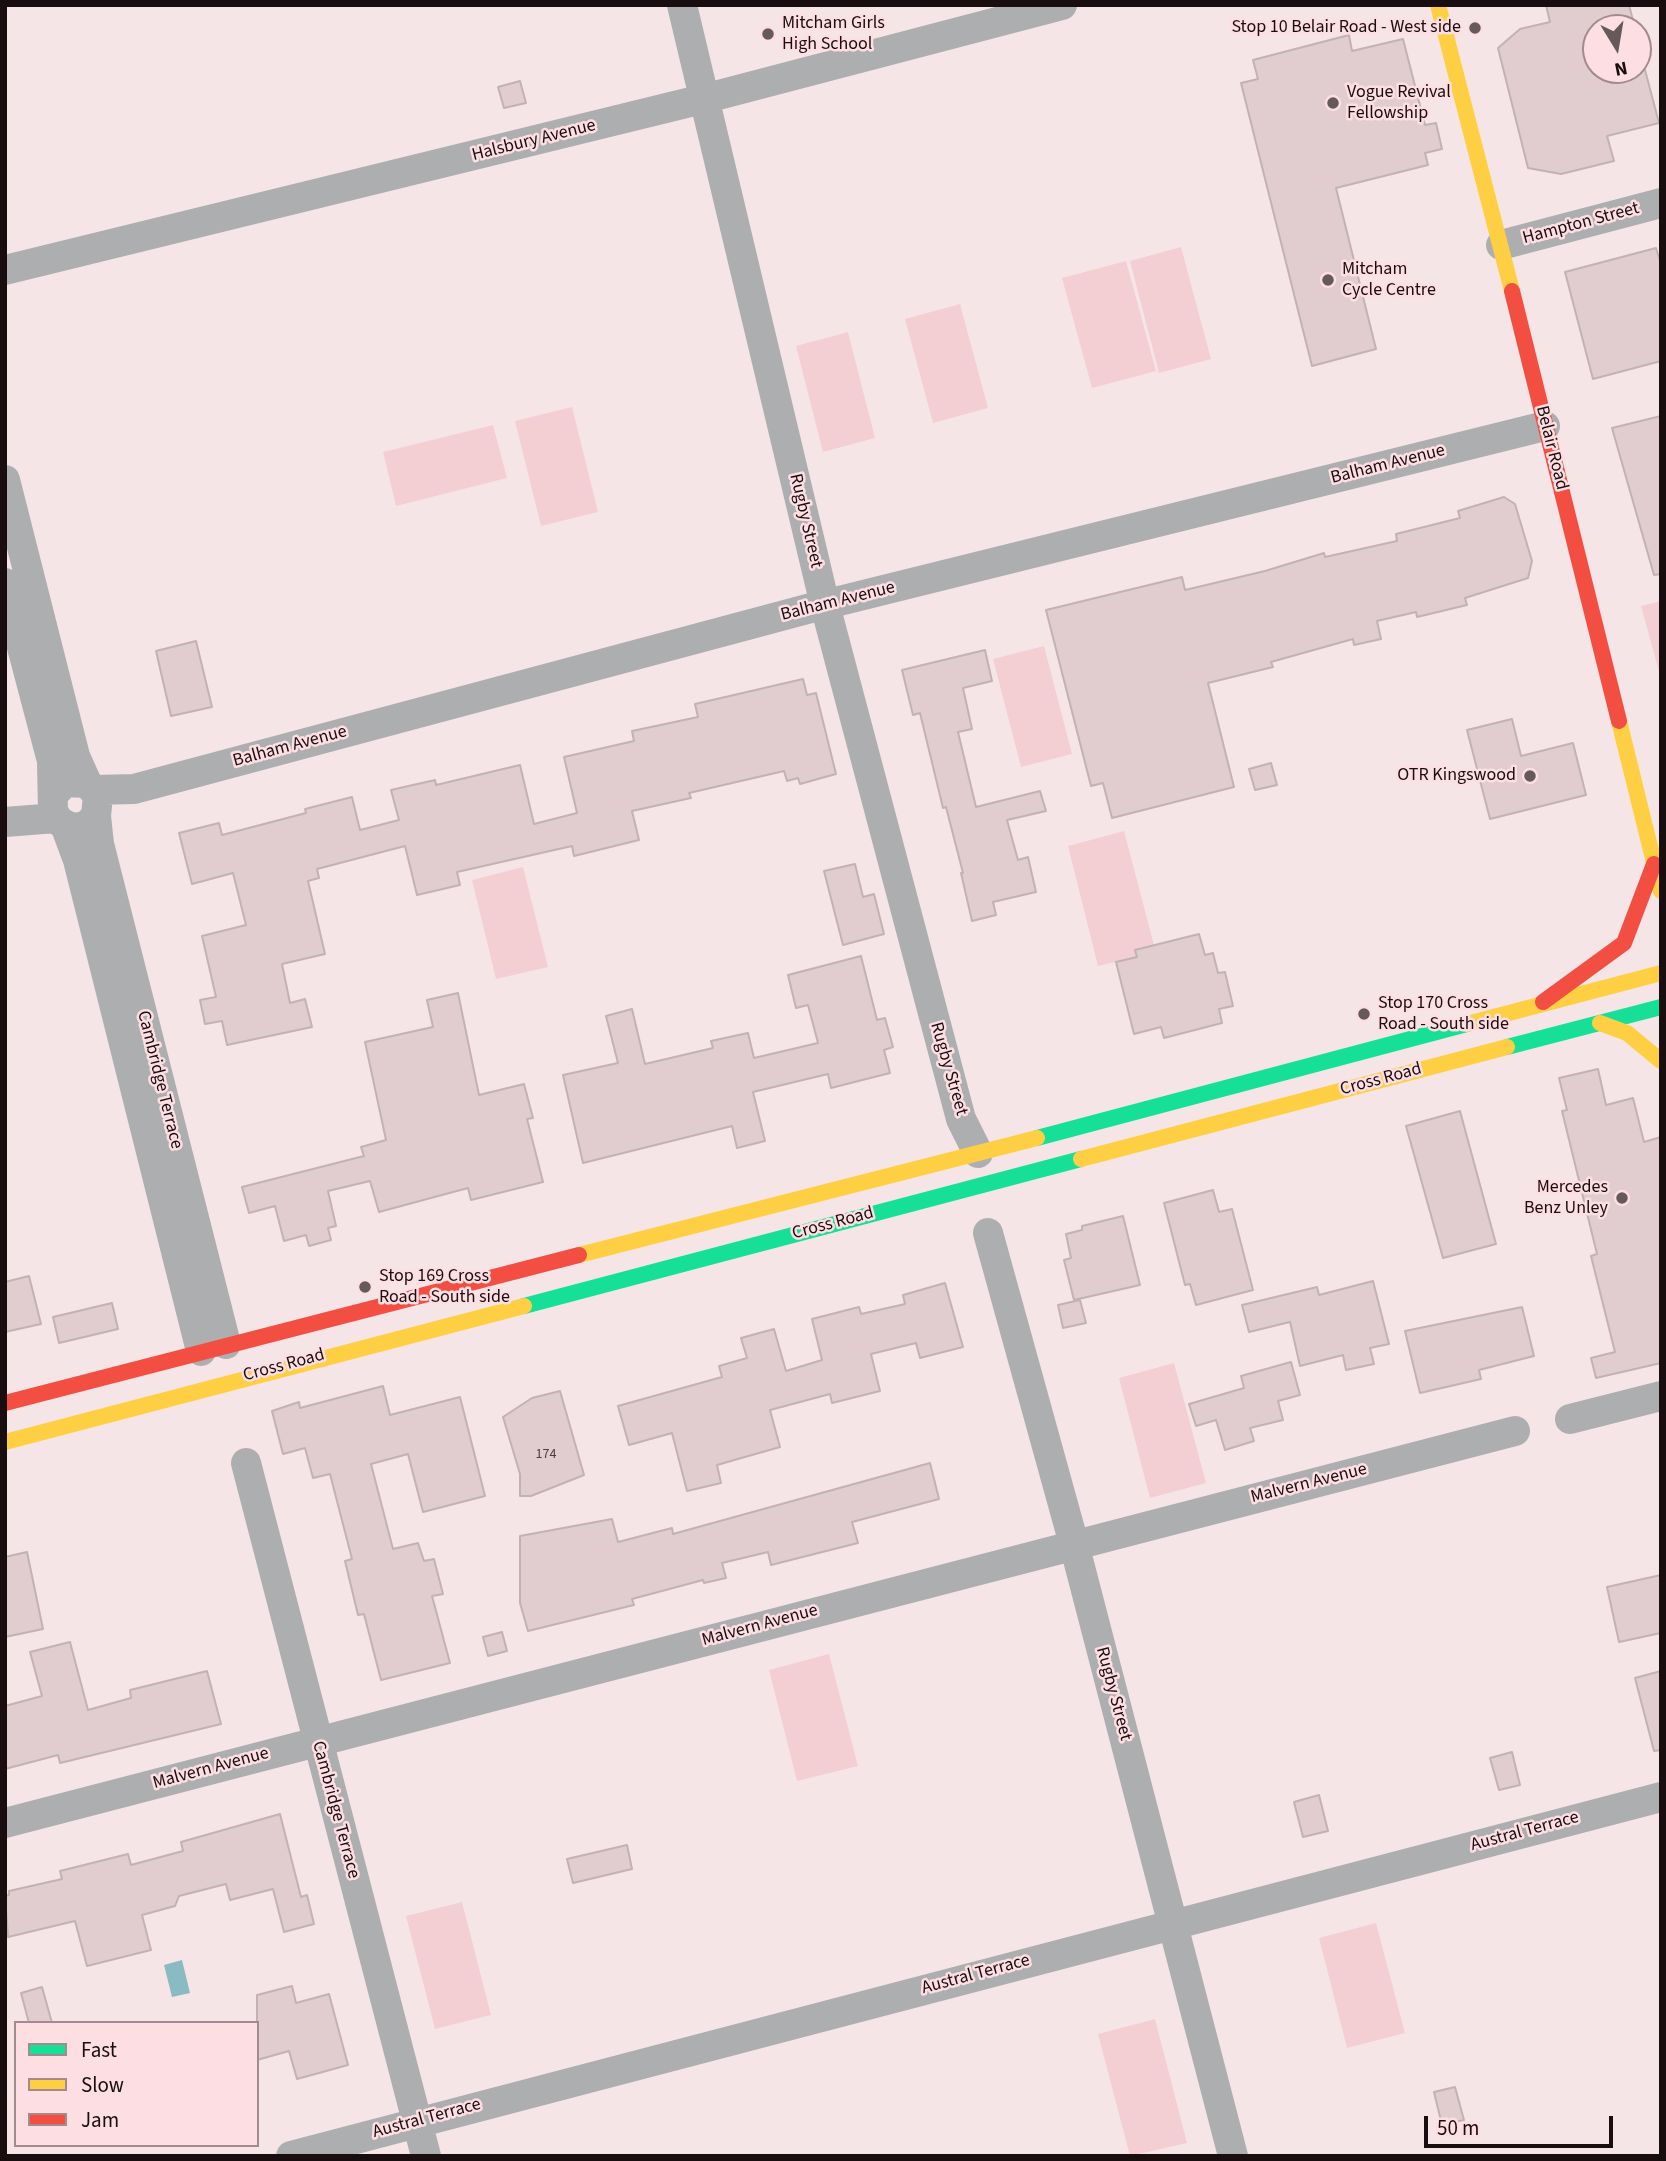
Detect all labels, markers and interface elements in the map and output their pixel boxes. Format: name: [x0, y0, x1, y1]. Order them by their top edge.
place label: Mitcham Girls High School: [782, 13, 885, 56]
north arrow: [1582, 14, 1652, 84]
place label: Stop 10 Belair Road - West side: [1231, 17, 1461, 39]
marker: Stop 10 Belair Road - West side: [1467, 20, 1483, 36]
marker: Mitcham Girls High School: [760, 26, 776, 42]
text: N: [1612, 54, 1630, 83]
place label: Vogue Revival Fellowship: [1347, 82, 1451, 124]
marker: Vogue Revival Fellowship: [1325, 95, 1341, 111]
street label: Halsbury Avenue: [470, 115, 598, 167]
street label: Hampton Street: [1520, 198, 1642, 250]
place label: Mitcham Cycle Centre: [1342, 259, 1436, 302]
marker: Mitcham Cycle Centre: [1320, 272, 1336, 288]
street label: Belair Road: [1530, 404, 1572, 492]
street label: Balham Avenue: [1329, 440, 1447, 490]
street label: Rugby Street: [784, 472, 826, 570]
street label: Balham Avenue: [779, 577, 897, 627]
street label: Balham Avenue: [231, 721, 349, 773]
place label: OTR Kingswood: [1397, 765, 1516, 787]
marker: OTR Kingswood: [1522, 768, 1538, 784]
place label: Stop 170 Cross Road - South side: [1378, 993, 1509, 1036]
marker: Stop 170 Cross Road - South side: [1356, 1006, 1372, 1022]
street label: Cambridge Terrace: [131, 1009, 187, 1151]
street label: Rugby Street: [924, 1020, 972, 1118]
street label: Cross Road: [1338, 1059, 1424, 1101]
place label: Mercedes Benz Unley: [1524, 1177, 1608, 1220]
marker: Mercedes Benz Unley: [1614, 1190, 1630, 1206]
street label: Cross Road: [790, 1203, 876, 1245]
place label: Stop 169 Cross Road - South side: [379, 1266, 510, 1308]
marker: Stop 169 Cross Road - South side: [357, 1279, 373, 1295]
street label: Cross Road: [241, 1345, 327, 1387]
house number: 174: [536, 1447, 556, 1463]
street label: Malvern Avenue: [1249, 1459, 1369, 1509]
street label: Malvern Avenue: [700, 1600, 820, 1652]
street label: Rugby Street: [1090, 1645, 1136, 1743]
street label: Cambridge Terrace: [306, 1739, 364, 1881]
street label: Malvern Avenue: [151, 1743, 271, 1795]
street label: Austral Terrace: [1469, 1807, 1581, 1857]
street label: Austral Terrace: [920, 1950, 1032, 2000]
legend: [14, 2021, 259, 2147]
text: Fast: [81, 2035, 117, 2065]
text: Slow: [81, 2070, 124, 2100]
street label: Austral Terrace: [371, 2094, 483, 2144]
scale bar: [1428, 2102, 1617, 2146]
text: Jam: [81, 2105, 119, 2135]
text: 50 m: [1437, 2113, 1479, 2143]

